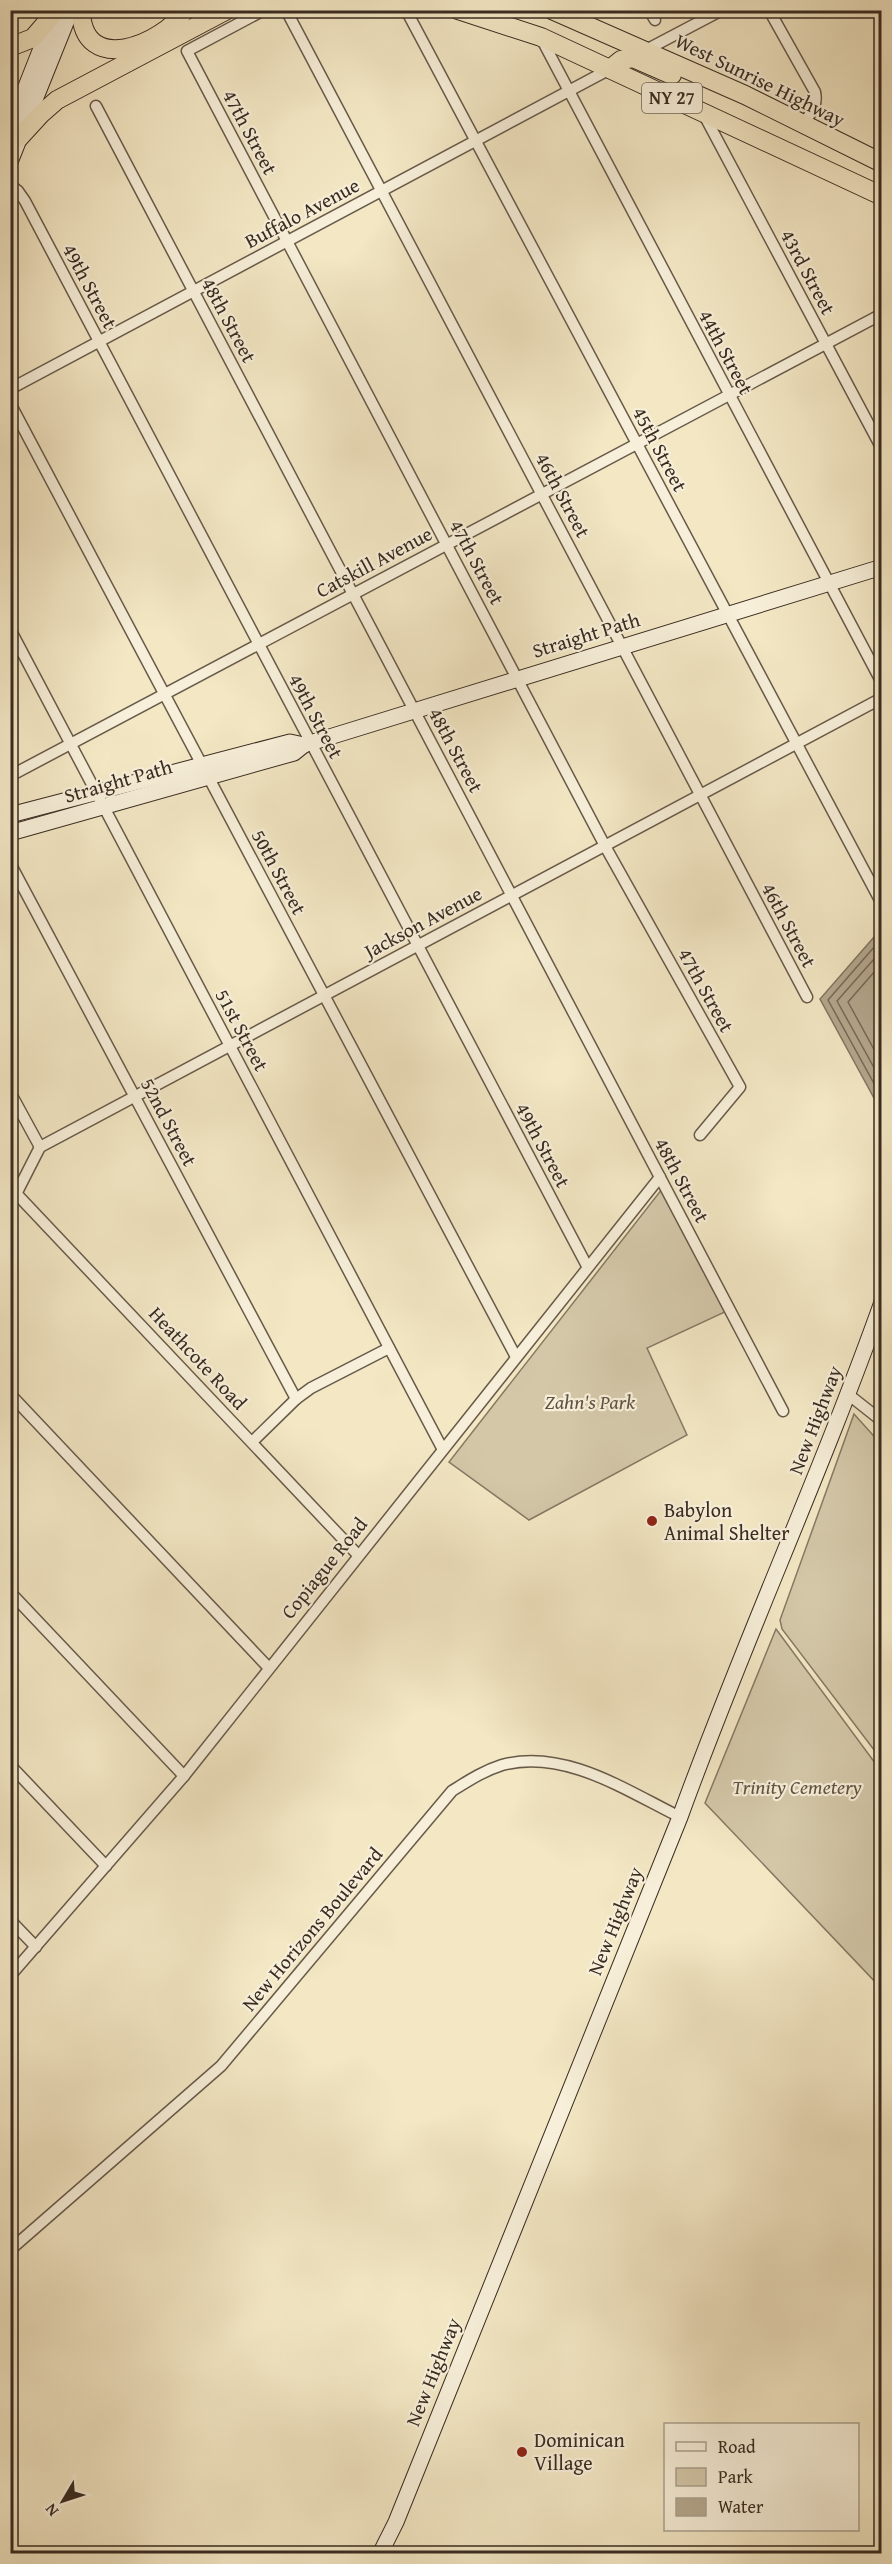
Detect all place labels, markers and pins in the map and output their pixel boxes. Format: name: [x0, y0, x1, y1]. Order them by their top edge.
place label: Babylon Animal Shelter: [664, 1495, 789, 1547]
marker: Babylon Animal Shelter: [645, 1514, 659, 1528]
place label: Dominican Village: [534, 2425, 625, 2477]
marker: Dominican Village: [515, 2445, 529, 2459]

